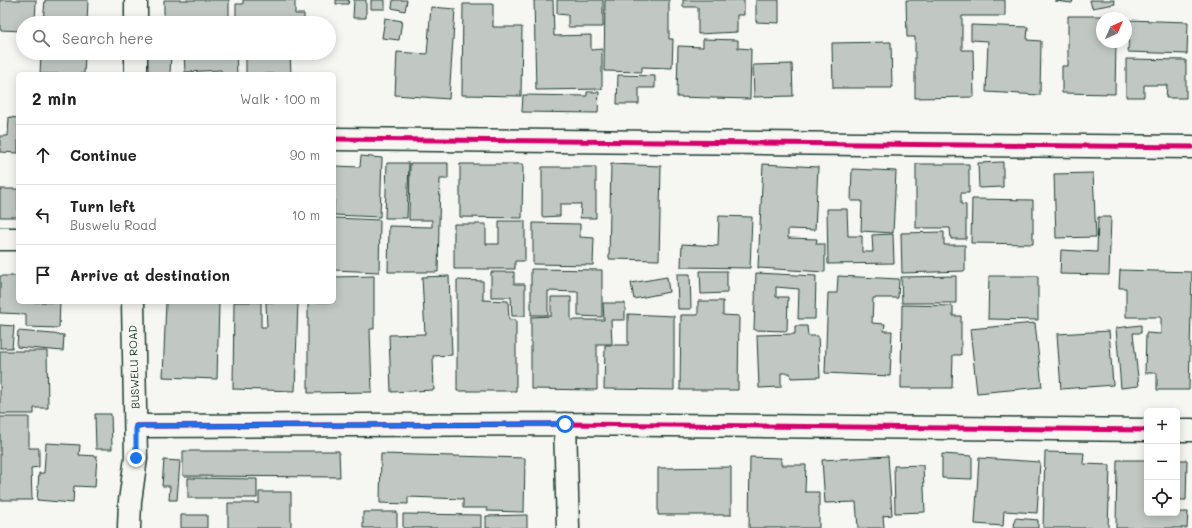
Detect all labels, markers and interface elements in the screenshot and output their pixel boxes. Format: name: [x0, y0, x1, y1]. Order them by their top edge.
north arrow: [1096, 12, 1132, 48]
search box: [16, 16, 336, 60]
icon: search: [30, 27, 52, 49]
text: Search here: [62, 28, 153, 48]
text: 2 min: [32, 87, 77, 109]
text: Walk · 100 m: [240, 90, 320, 107]
icon: ahead: [32, 144, 54, 166]
text: Continue: [70, 145, 137, 165]
text: 90 m: [290, 146, 320, 163]
text: Turn left: [70, 196, 135, 216]
icon: left: [32, 204, 54, 226]
text: 10 m: [292, 206, 320, 223]
text: Buswelu Road: [70, 216, 157, 233]
icon: arrive: [32, 264, 54, 286]
text: Arrive at destination: [70, 265, 230, 285]
street label: BUSWELU ROAD: [125, 325, 142, 409]
map controls: [1144, 408, 1180, 516]
button: +: [1144, 408, 1180, 444]
route start: [556, 415, 574, 433]
button: −: [1144, 444, 1180, 480]
route end: [127, 449, 145, 467]
button: locate: [1144, 480, 1180, 516]

